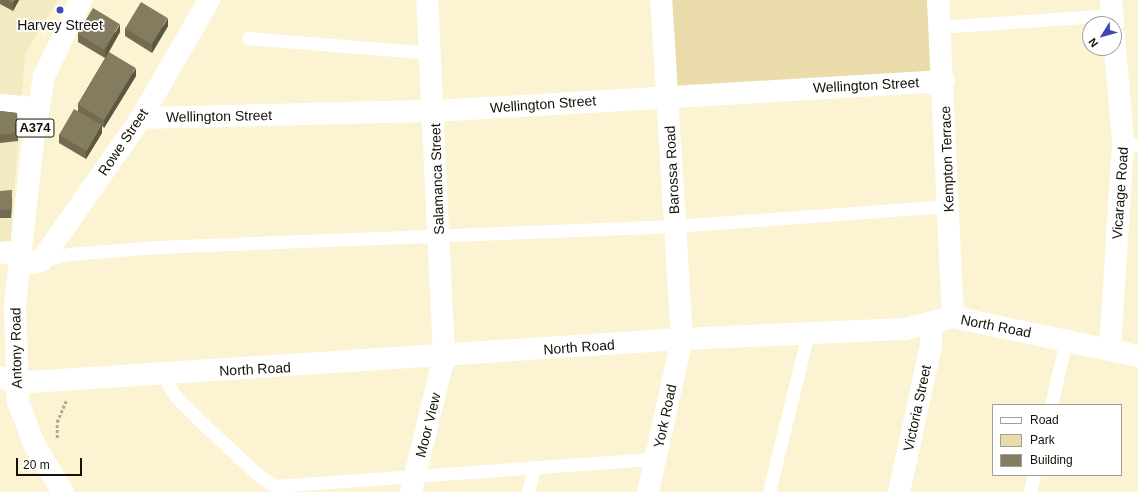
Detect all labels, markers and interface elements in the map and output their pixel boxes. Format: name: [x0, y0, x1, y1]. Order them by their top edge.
marker: Harvey Street: [55, 5, 65, 15]
north arrow: [1082, 16, 1122, 56]
place label: Harvey Street: [17, 17, 103, 33]
text: N: [1086, 36, 1100, 49]
street label: Wellington Street: [812, 74, 920, 96]
street label: Wellington Street: [489, 92, 597, 116]
street label: Rowe Street: [94, 105, 152, 179]
street label: Kempton Terrace: [937, 105, 957, 213]
street label: Wellington Street: [166, 107, 272, 125]
road number: A374: [15, 117, 55, 139]
street label: Salamanca Street: [427, 123, 447, 235]
street label: Barossa Road: [661, 125, 683, 215]
street label: Vicarage Road: [1108, 146, 1132, 240]
street label: Antony Road: [7, 307, 25, 389]
street label: North Road: [959, 311, 1033, 341]
street label: North Road: [543, 336, 615, 358]
street label: North Road: [219, 359, 291, 379]
street label: Victoria Street: [900, 363, 934, 453]
street label: York Road: [650, 383, 680, 449]
street label: Moor View: [412, 391, 444, 459]
legend: [992, 404, 1122, 476]
text: Road: [1030, 413, 1059, 427]
text: Park: [1030, 433, 1055, 447]
scale bar: [18, 450, 84, 476]
text: Building: [1030, 453, 1073, 467]
text: 20 m: [23, 458, 50, 472]

